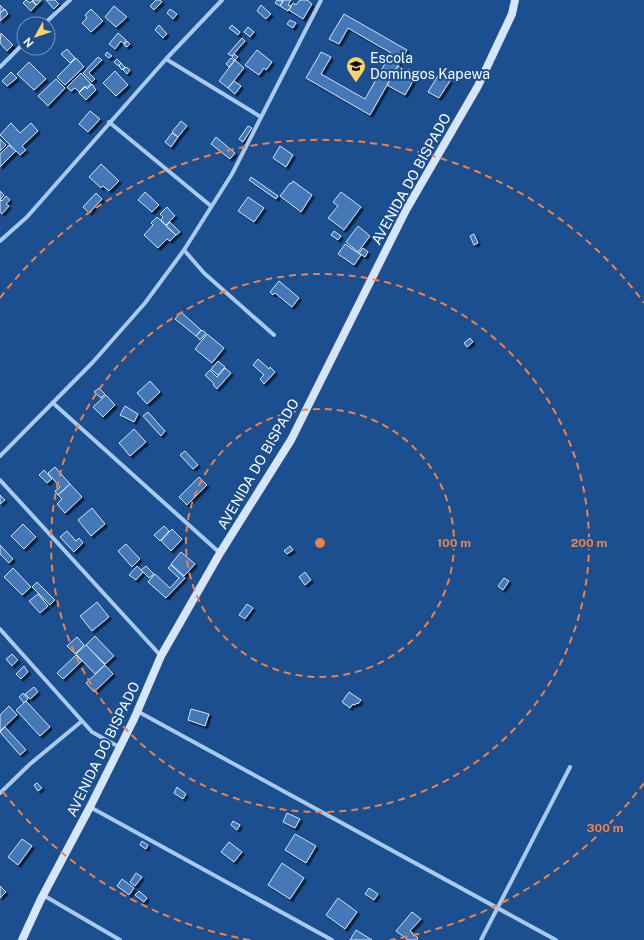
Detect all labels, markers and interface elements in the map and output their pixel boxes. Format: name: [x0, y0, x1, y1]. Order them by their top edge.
north arrow: [16, 16, 56, 56]
text: N: [21, 35, 36, 50]
place label: Escola Domingos Kapewa: [370, 50, 490, 82]
school or university icon: Escola Domingos Kapewa: [345, 55, 367, 83]
street label: AVENIDA DO BISPADO: [368, 110, 454, 248]
street label: AVENIDA DO BISPADO: [214, 396, 302, 532]
centre of rings: [313, 536, 327, 550]
text: 100 m: [437, 536, 471, 550]
text: 200 m: [571, 536, 607, 550]
street label: AVENIDA DO BISPADO: [63, 679, 143, 819]
text: 300 m: [587, 821, 624, 835]

